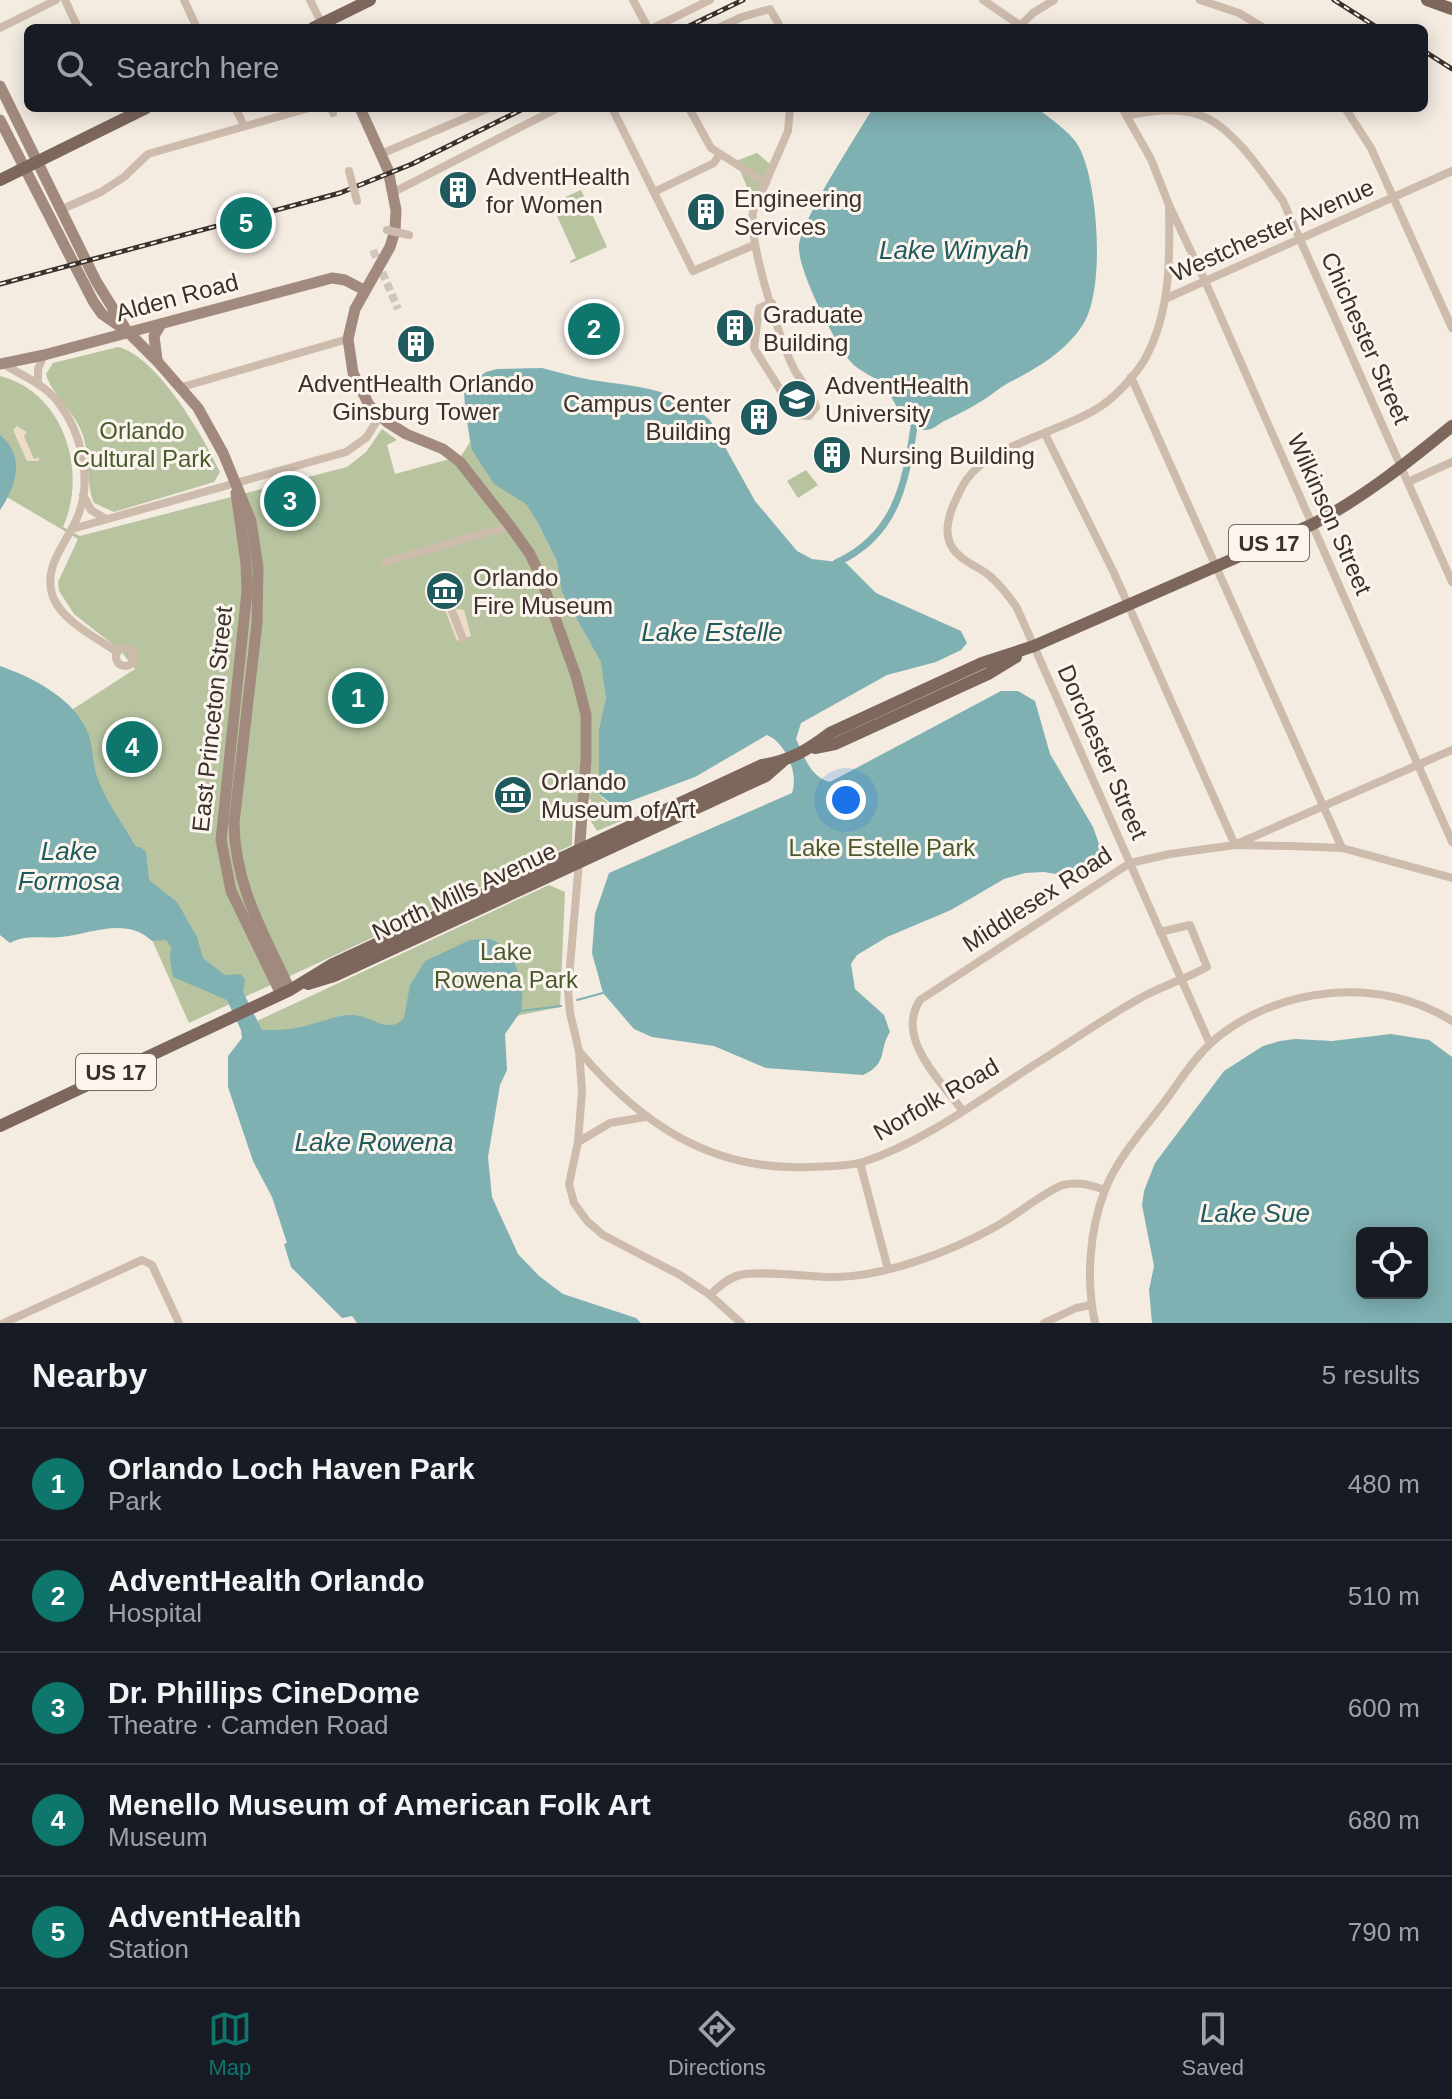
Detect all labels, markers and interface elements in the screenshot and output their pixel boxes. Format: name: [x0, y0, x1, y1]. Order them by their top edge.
search box: [24, 24, 1428, 112]
icon: search: [52, 46, 96, 90]
text: Search here: [116, 51, 279, 84]
place label: AdventHealth for Women: [486, 163, 630, 218]
building icon: AdventHealth for Women: [437, 169, 479, 211]
street label: Westchester Avenue: [1166, 173, 1378, 287]
place label: Engineering Services: [734, 185, 862, 240]
building icon: Engineering Services: [685, 191, 727, 233]
pin: 5: [220, 193, 272, 253]
water label: Lake Winyah: [879, 235, 1029, 265]
street label: Chichester Street: [1316, 248, 1416, 428]
street label: Alden Road: [113, 268, 241, 326]
pin: 2: [568, 299, 620, 359]
place label: Graduate Building: [763, 301, 863, 356]
building icon: Graduate Building: [714, 307, 756, 349]
building icon: AdventHealth Orlando Ginsburg Tower: [395, 323, 437, 365]
place label: AdventHealth Orlando Ginsburg Tower: [298, 370, 534, 425]
place label: AdventHealth University: [825, 372, 969, 427]
school or university icon: AdventHealth University: [776, 378, 818, 420]
place label: Campus Center Building: [563, 390, 731, 445]
building icon: Campus Center Building: [738, 396, 780, 438]
park label: Orlando Cultural Park: [73, 417, 212, 472]
street label: Wilkinson Street: [1282, 429, 1378, 599]
building icon: Nursing Building: [811, 434, 853, 476]
place label: Nursing Building: [860, 442, 1035, 469]
pin: 3: [264, 471, 316, 531]
road number: US 17: [1229, 525, 1309, 561]
place label: Orlando Fire Museum: [473, 564, 613, 619]
museum icon: Orlando Fire Museum: [424, 570, 466, 612]
street label: East Princeton Street: [187, 604, 237, 833]
water label: Lake Estelle: [641, 617, 783, 647]
street label: Dorchester Street: [1052, 661, 1154, 844]
pin: 1: [332, 668, 384, 728]
pin: 4: [106, 717, 158, 777]
place label: Orlando Museum of Art: [541, 768, 696, 823]
museum icon: Orlando Museum of Art: [492, 774, 534, 816]
your location: [826, 780, 866, 820]
park label: Lake Estelle Park: [789, 834, 976, 861]
water label: Lake Formosa: [18, 836, 120, 896]
street label: North Mills Avenue: [368, 837, 560, 945]
street label: Middlesex Road: [957, 841, 1117, 957]
park label: Lake Rowena Park: [434, 938, 579, 993]
street label: Norfolk Road: [869, 1052, 1003, 1146]
road number: US 17: [76, 1054, 156, 1090]
water label: Lake Rowena: [295, 1127, 454, 1157]
water label: Lake Sue: [1200, 1198, 1310, 1228]
map controls: [1356, 1227, 1428, 1299]
button: locate: [1356, 1227, 1428, 1299]
text: Nearby: [32, 1356, 147, 1394]
text: 5 results: [1322, 1360, 1420, 1390]
text: Orlando Loch Haven Park: [108, 1452, 475, 1485]
text: 1: [51, 1469, 65, 1499]
text: 480 m: [1348, 1469, 1420, 1499]
text: Park: [108, 1486, 161, 1516]
text: AdventHealth Orlando: [108, 1564, 425, 1597]
text: 2: [51, 1581, 65, 1611]
text: 510 m: [1348, 1581, 1420, 1611]
text: Hospital: [108, 1598, 202, 1628]
text: Dr. Phillips CineDome: [108, 1676, 420, 1709]
text: 3: [51, 1693, 65, 1723]
text: 600 m: [1348, 1693, 1420, 1723]
text: Theatre · Camden Road: [108, 1710, 388, 1740]
text: Menello Museum of American Folk Art: [108, 1788, 651, 1821]
text: 4: [51, 1805, 65, 1835]
text: 680 m: [1348, 1805, 1420, 1835]
text: Museum: [108, 1822, 208, 1852]
text: AdventHealth: [108, 1900, 301, 1933]
text: 5: [51, 1917, 65, 1947]
text: 790 m: [1348, 1917, 1420, 1947]
text: Station: [108, 1934, 189, 1964]
tab: Map: [208, 2007, 252, 2081]
tab: Directions: [668, 2007, 766, 2081]
tab: Saved: [1182, 2007, 1244, 2081]

